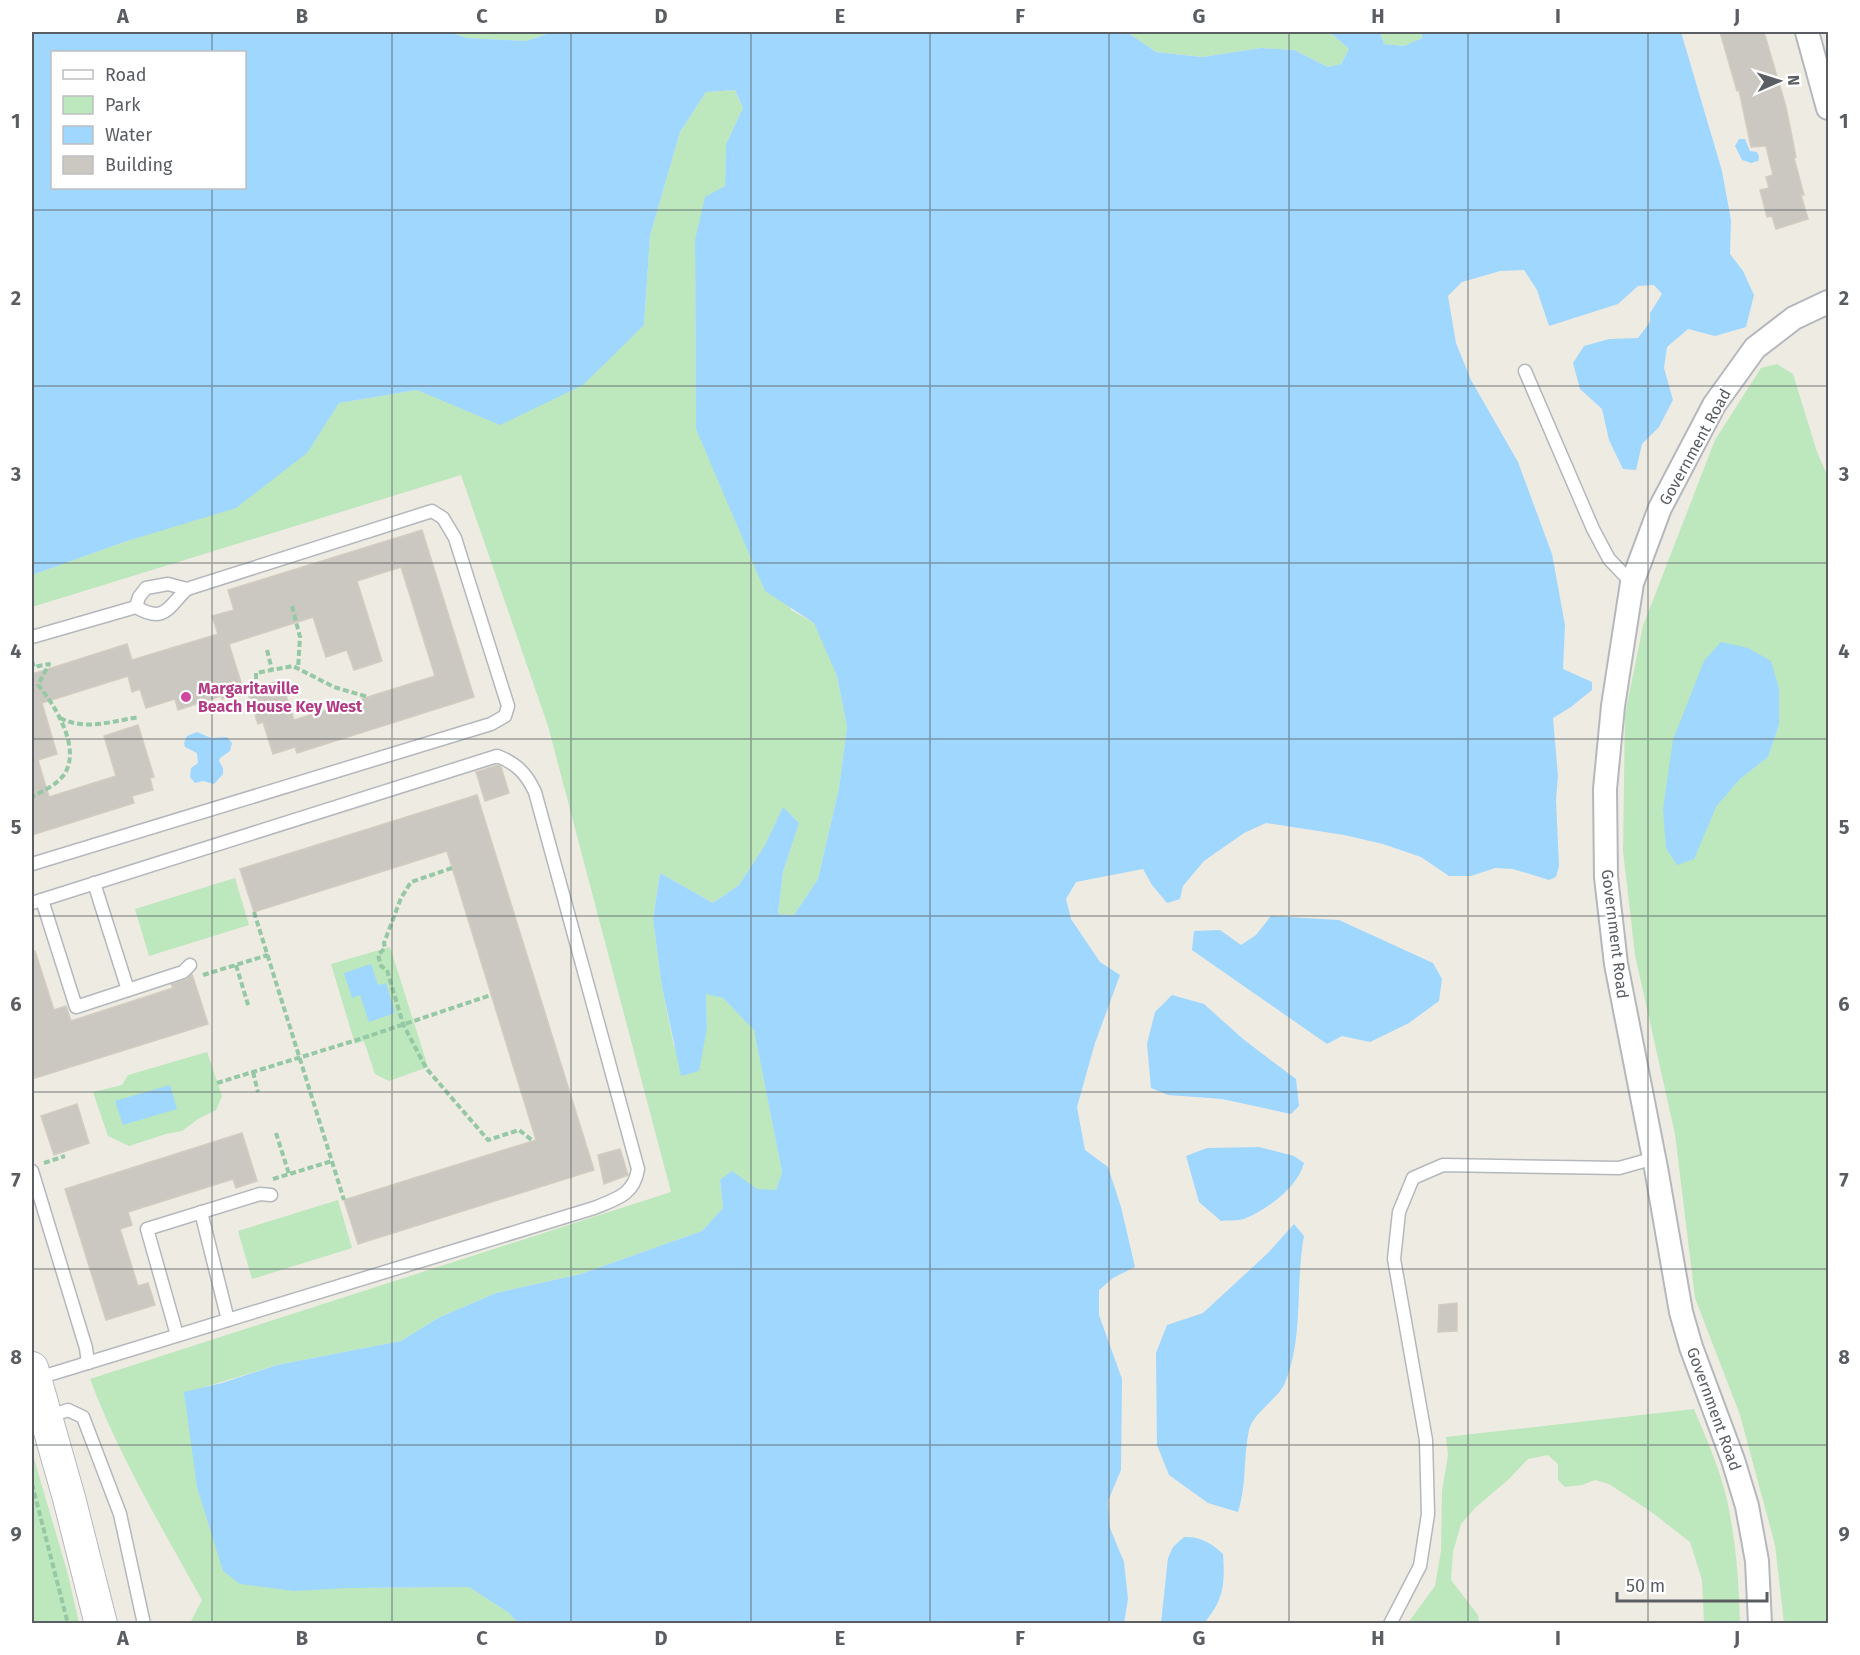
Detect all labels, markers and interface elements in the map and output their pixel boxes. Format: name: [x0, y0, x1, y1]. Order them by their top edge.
text: A: [116, 4, 130, 28]
text: B: [296, 4, 308, 28]
text: C: [476, 4, 488, 28]
text: D: [654, 4, 668, 28]
text: E: [835, 4, 845, 28]
text: F: [1015, 4, 1025, 28]
text: G: [1193, 4, 1205, 28]
text: H: [1371, 4, 1385, 28]
text: I: [1555, 4, 1561, 28]
text: J: [1733, 4, 1740, 28]
legend: [51, 51, 246, 189]
north arrow: [1749, 51, 1809, 111]
text: Road: [105, 64, 147, 86]
text: N: [1784, 74, 1803, 86]
text: Park: [105, 94, 141, 116]
text: 1: [11, 109, 21, 133]
text: 1: [1839, 109, 1849, 133]
text: Water: [105, 124, 152, 146]
text: Building: [105, 154, 173, 176]
text: 2: [11, 286, 21, 310]
text: 2: [1839, 286, 1849, 310]
street label: Government Road: [1655, 385, 1735, 509]
text: 3: [10, 462, 21, 486]
text: 3: [1838, 462, 1849, 486]
text: 4: [10, 639, 22, 663]
text: 4: [1838, 639, 1850, 663]
place label: Margaritaville Beach House Key West: [198, 679, 363, 716]
marker: Margaritaville Beach House Key West: [179, 690, 193, 704]
text: 5: [11, 815, 22, 839]
text: 5: [1839, 815, 1850, 839]
street label: Government Road: [1598, 868, 1632, 1000]
text: 6: [10, 992, 22, 1016]
text: 6: [1838, 992, 1850, 1016]
text: 7: [11, 1168, 21, 1192]
text: 7: [1839, 1168, 1849, 1192]
text: 8: [10, 1345, 22, 1369]
street label: Government Road: [1683, 1345, 1745, 1473]
text: 8: [1838, 1345, 1850, 1369]
text: 9: [10, 1522, 22, 1546]
text: 9: [1838, 1522, 1850, 1546]
scale bar: [1617, 1565, 1767, 1603]
text: 50 m: [1626, 1575, 1665, 1597]
text: A: [116, 1626, 130, 1650]
text: B: [296, 1626, 308, 1650]
text: C: [476, 1626, 488, 1650]
text: D: [654, 1626, 668, 1650]
text: E: [835, 1626, 845, 1650]
text: F: [1015, 1626, 1025, 1650]
text: G: [1193, 1626, 1205, 1650]
text: H: [1371, 1626, 1385, 1650]
text: I: [1555, 1626, 1561, 1650]
text: J: [1733, 1626, 1740, 1650]

